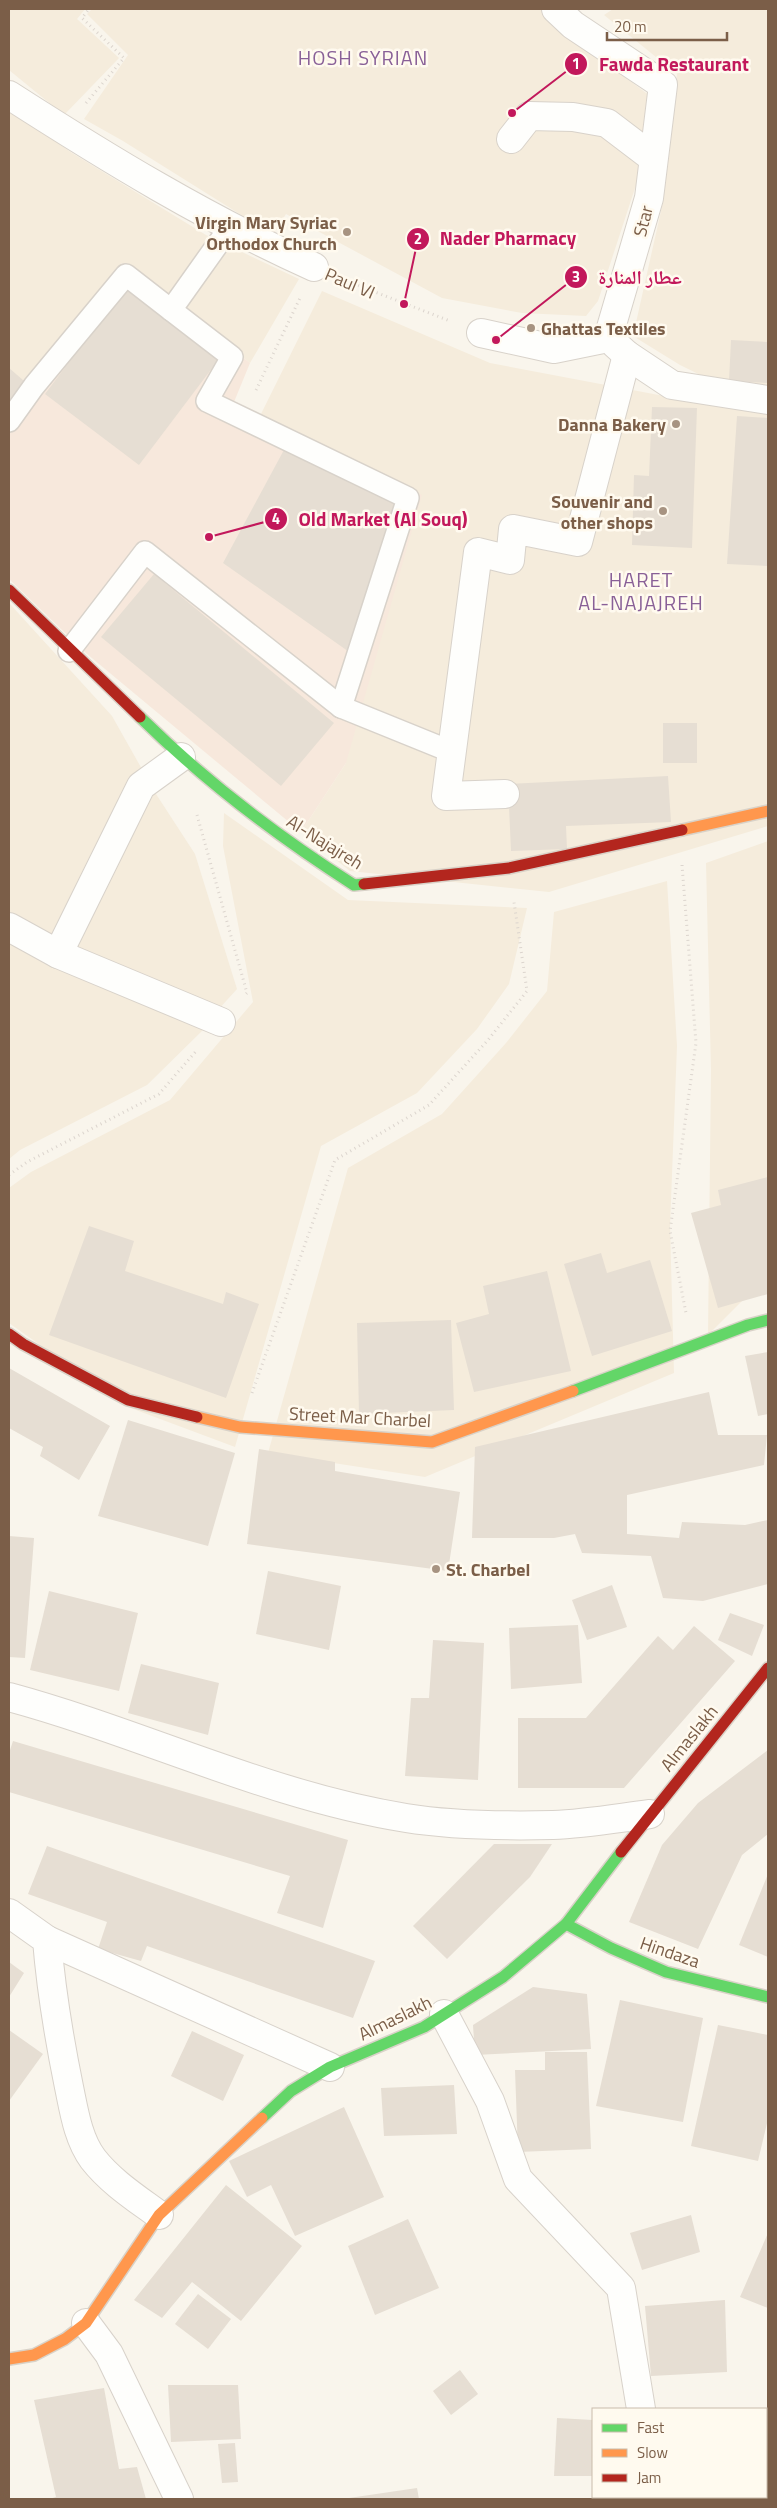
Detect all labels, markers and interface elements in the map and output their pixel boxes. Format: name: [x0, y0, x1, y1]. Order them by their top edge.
scale bar: [607, 10, 727, 42]
text: 20 m: [614, 15, 647, 38]
district label: HOSH SYRIAN: [298, 42, 428, 73]
callout: Fawda Restaurant: [564, 47, 759, 81]
text: Fawda Restaurant: [599, 49, 749, 78]
text: 1: [572, 52, 580, 75]
street label: Star: [626, 203, 660, 239]
place label: Virgin Mary Syriac Orthodox Church: [195, 209, 337, 257]
callout: Nader Pharmacy: [405, 222, 587, 256]
text: Nader Pharmacy: [440, 223, 577, 252]
marker: Virgin Mary Syriac Orthodox Church: [341, 226, 353, 238]
text: 2: [414, 227, 422, 250]
street label: Paul VI: [321, 260, 379, 306]
callout: عطار المنارة: [564, 260, 692, 294]
text: عطار المنارة: [598, 262, 682, 291]
text: 3: [572, 265, 580, 288]
place label: Ghattas Textiles: [541, 315, 666, 342]
marker: Ghattas Textiles: [525, 322, 537, 334]
place label: Danna Bakery: [558, 411, 666, 438]
marker: Danna Bakery: [670, 418, 682, 430]
place label: Souvenir and other shops: [551, 488, 653, 536]
callout: Old Market (Al Souq): [264, 502, 478, 536]
text: Old Market (Al Souq): [298, 504, 468, 533]
marker: Souvenir and other shops: [657, 505, 669, 517]
text: 4: [272, 507, 280, 530]
district label: HARET AL-NAJAJREH: [578, 564, 704, 618]
street label: Al-Najajreh: [282, 808, 368, 876]
street label: Street Mar Charbel: [288, 1400, 432, 1434]
place label: St. Charbel: [446, 1556, 530, 1583]
marker: St. Charbel: [430, 1563, 442, 1575]
street label: Almaslakh: [654, 1699, 724, 1777]
street label: Hindaza: [637, 1929, 703, 1975]
street label: Almaslakh: [354, 1989, 436, 2047]
legend: [592, 2408, 767, 2498]
text: Fast: [637, 2416, 665, 2439]
text: Slow: [637, 2441, 668, 2464]
text: Jam: [637, 2466, 661, 2489]

